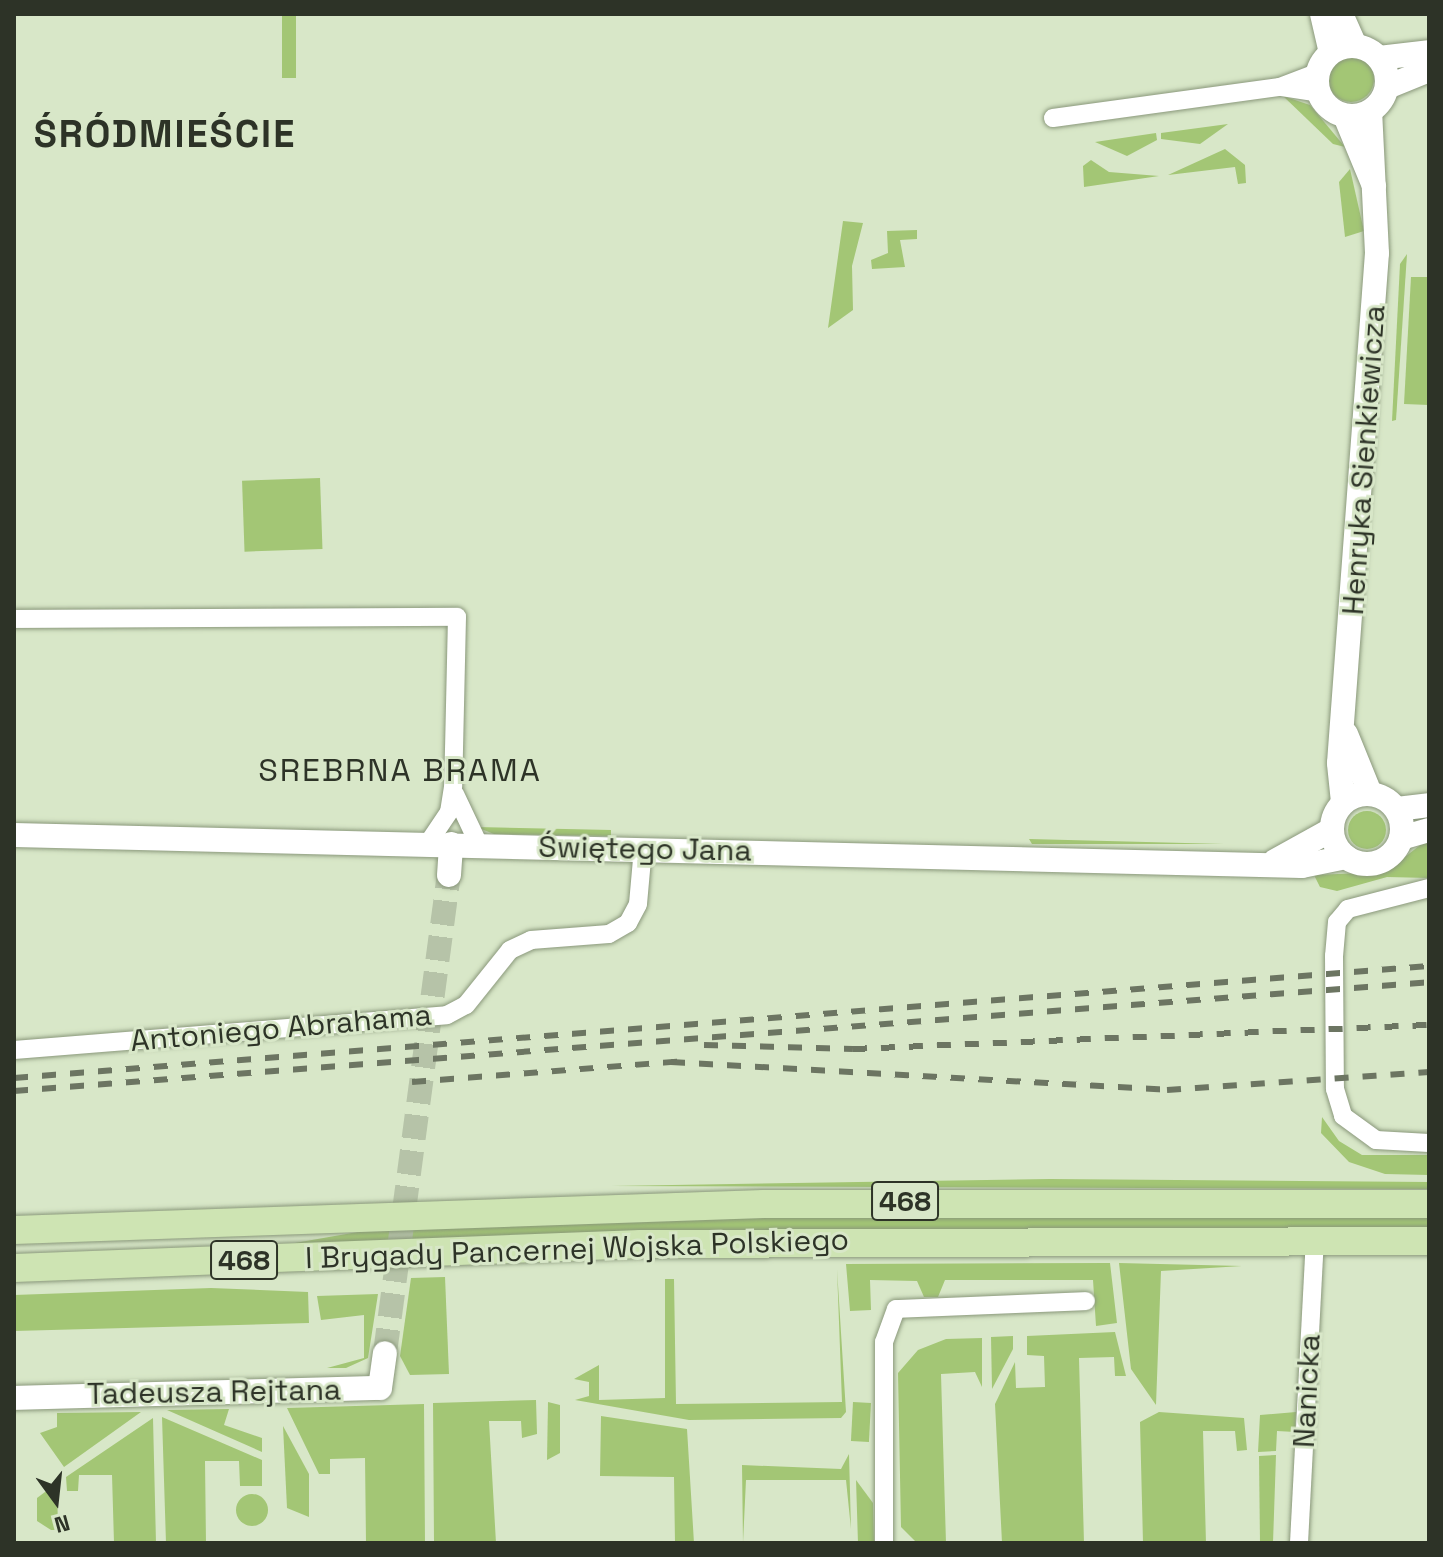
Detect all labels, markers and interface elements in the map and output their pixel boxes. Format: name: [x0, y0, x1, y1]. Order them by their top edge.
district label: ŚRÓDMIEŚCIE: [34, 112, 296, 158]
street label: Henryka Sienkiewicza: [1335, 304, 1393, 616]
district label: SREBRNA BRAMA: [258, 751, 542, 789]
street label: Świętego Jana: [538, 829, 752, 869]
street label: Antoniego Abrahama: [129, 997, 433, 1059]
road number: 468: [871, 1177, 939, 1225]
street label: I Brygady Pancernej Wojska Polskiego: [304, 1222, 850, 1276]
road number: 468: [210, 1236, 278, 1284]
street label: Nanicka: [1286, 1333, 1328, 1449]
street label: Tadeusza Rejtana: [87, 1372, 341, 1412]
north arrow: [16, 1461, 96, 1541]
text: N: [51, 1509, 73, 1540]

